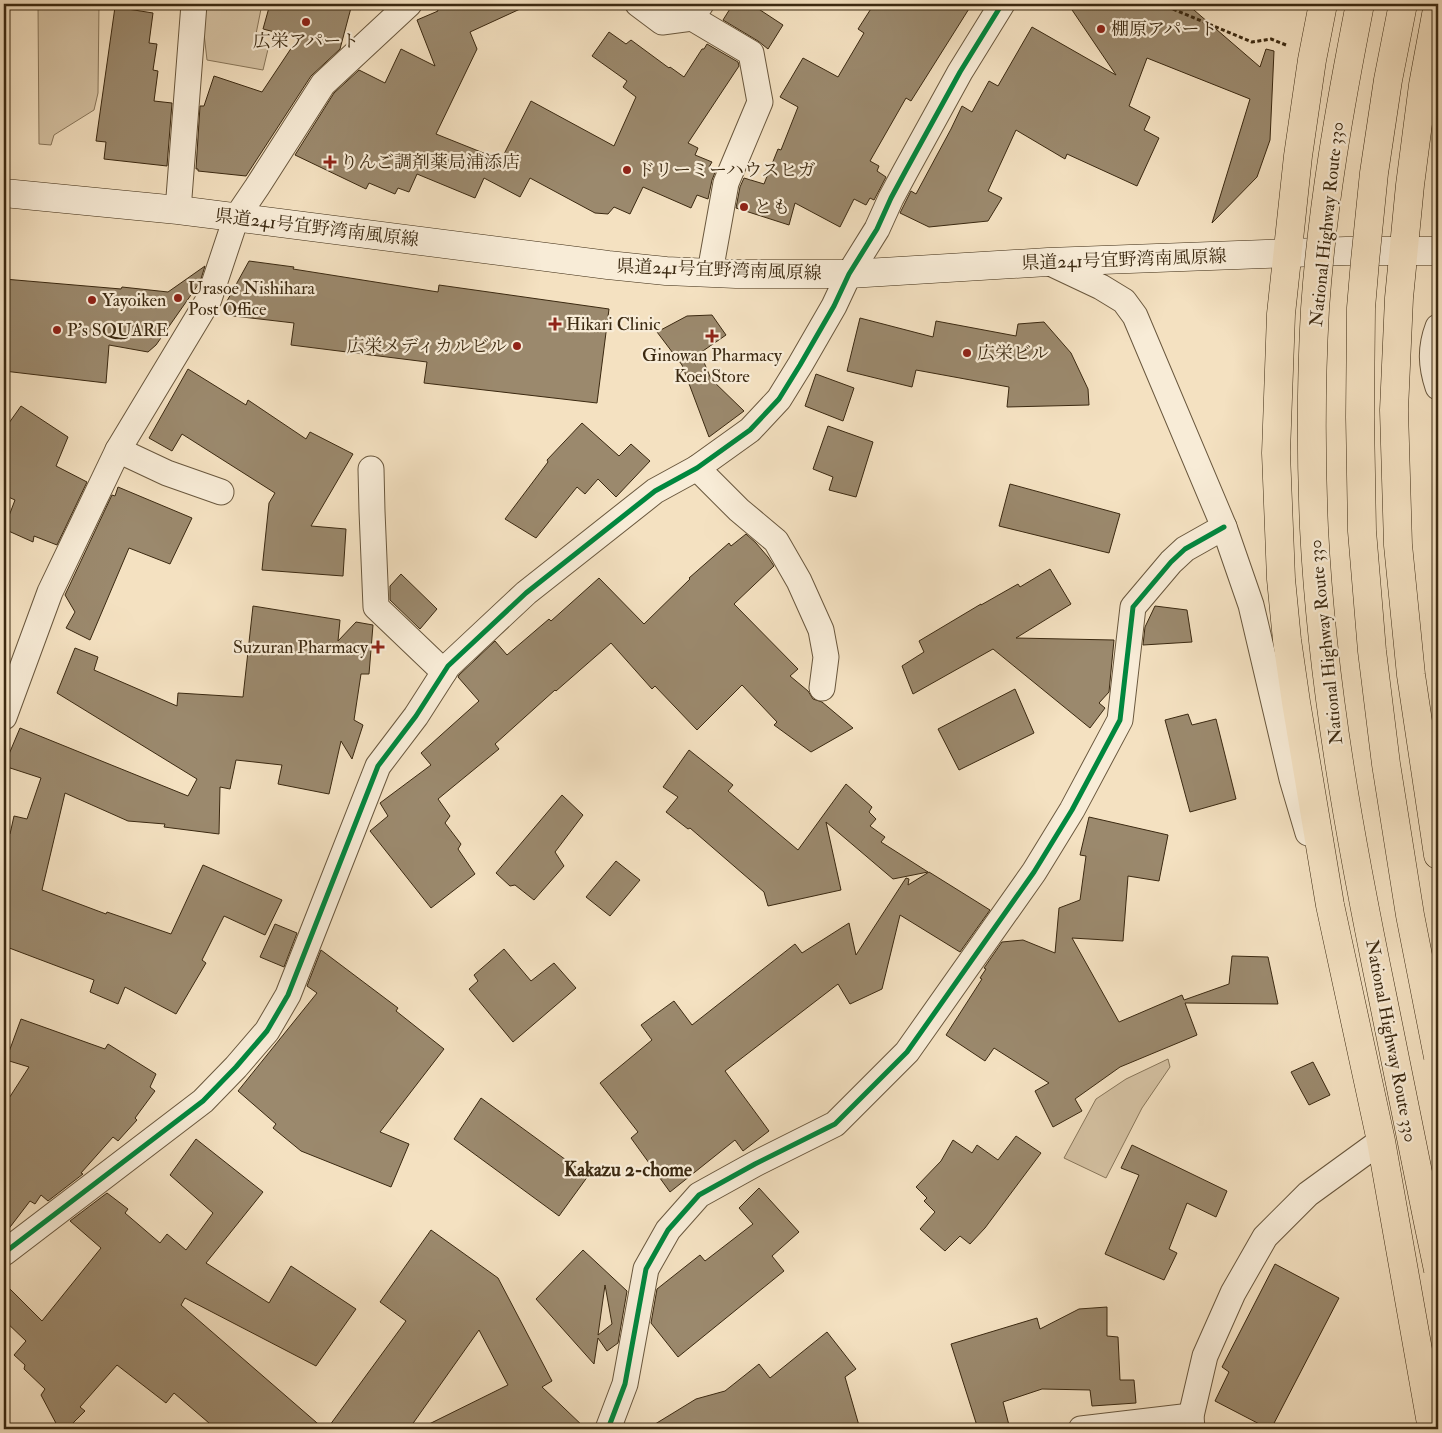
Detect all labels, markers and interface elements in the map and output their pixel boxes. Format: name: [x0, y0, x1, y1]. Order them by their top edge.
marker: 広栄アパート: [300, 16, 312, 28]
place label: 棚原アパート: [1111, 18, 1218, 41]
marker: 棚原アパート: [1095, 23, 1107, 35]
place label: 広栄アパート: [253, 30, 359, 53]
street label: National Highway Route 330: [1305, 120, 1349, 328]
place label: りんご調剤薬局浦添店: [340, 151, 520, 174]
marker: りんご調剤薬局浦添店: [324, 156, 336, 168]
place label: ドリーミーハウスヒガ: [637, 159, 816, 182]
marker: ドリーミーハウスヒガ: [621, 164, 633, 176]
place label: とも: [754, 196, 790, 219]
marker: とも: [738, 201, 750, 213]
street label: 県道241号宜野湾南風原線: [214, 204, 420, 252]
street label: 県道241号宜野湾南風原線: [1021, 245, 1227, 275]
street label: 県道241号宜野湾南風原線: [616, 255, 822, 285]
place label: Urasoe Nishihara Post Office: [188, 277, 316, 321]
place label: Yayoiken: [102, 289, 166, 312]
marker: Urasoe Nishihara Post Office: [172, 292, 184, 304]
marker: Yayoiken: [86, 294, 98, 306]
place label: Hikari Clinic: [566, 313, 661, 336]
marker: Hikari Clinic: [548, 317, 562, 331]
place label: P's SQUARE: [67, 319, 169, 342]
marker: P's SQUARE: [51, 324, 63, 336]
marker: Ginowan Pharmacy Koei Store: [706, 330, 718, 342]
place label: 広栄メディカルビル: [346, 335, 507, 358]
marker: 広栄メディカルビル: [511, 340, 523, 352]
place label: 広栄ビル: [977, 342, 1049, 365]
place label: Ginowan Pharmacy Koei Store: [642, 344, 783, 388]
marker: 広栄ビル: [961, 347, 973, 359]
street label: National Highway Route 330: [1304, 538, 1348, 746]
place label: Suzuran Pharmacy: [233, 636, 369, 659]
marker: Suzuran Pharmacy: [372, 641, 384, 653]
street label: National Highway Route 330: [1360, 938, 1422, 1144]
district label: Kakazu 2-chome: [564, 1158, 692, 1182]

